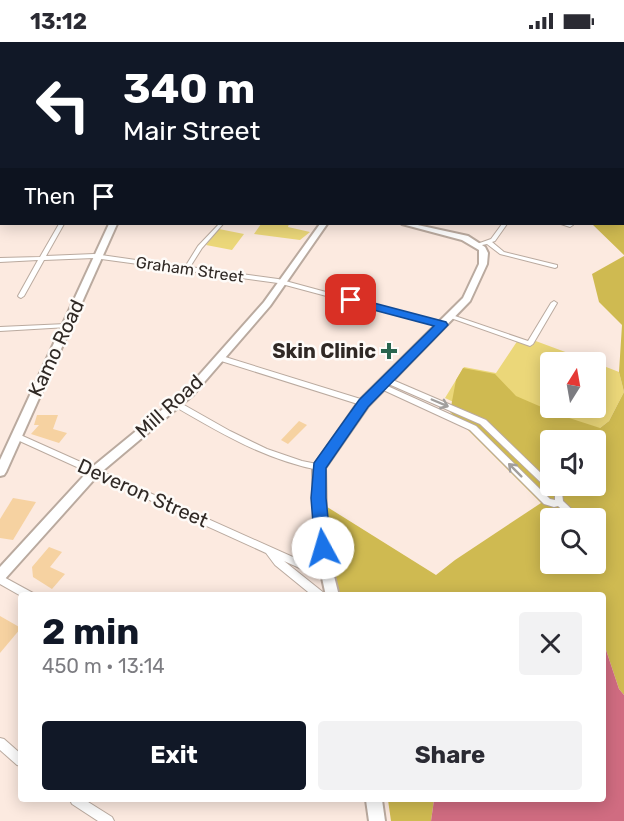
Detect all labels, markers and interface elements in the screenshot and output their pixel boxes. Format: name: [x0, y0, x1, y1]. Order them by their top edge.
text: 13:12: [30, 8, 87, 35]
text: 340 m: [123, 64, 255, 114]
icon: left: [24, 66, 102, 144]
text: Mair Street: [123, 115, 260, 147]
icon: arrive: [87, 180, 120, 213]
text: Then: [24, 183, 75, 210]
street label: Graham Street: [135, 253, 245, 286]
pin: [325, 274, 376, 325]
icon: arrive: [334, 283, 367, 316]
street label: Kamo Road: [23, 296, 89, 400]
place label: Skin Clinic: [272, 339, 376, 363]
marker: Skin Clinic: [380, 342, 398, 360]
north arrow: [540, 352, 606, 418]
map controls: [540, 352, 606, 574]
street label: Mill Road: [130, 369, 208, 443]
one-way arrow: [430, 398, 449, 409]
button: sound: [540, 430, 606, 496]
street label: Deveron Street: [74, 454, 212, 533]
one-way arrow: [507, 463, 522, 478]
button: search: [540, 508, 606, 574]
position arrow: [291, 516, 355, 580]
text: 2 min: [42, 610, 140, 653]
button: close: [519, 612, 582, 675]
text: 450 m · 13:14: [42, 654, 165, 678]
button: Exit: [42, 721, 306, 790]
button: Share: [318, 721, 582, 790]

